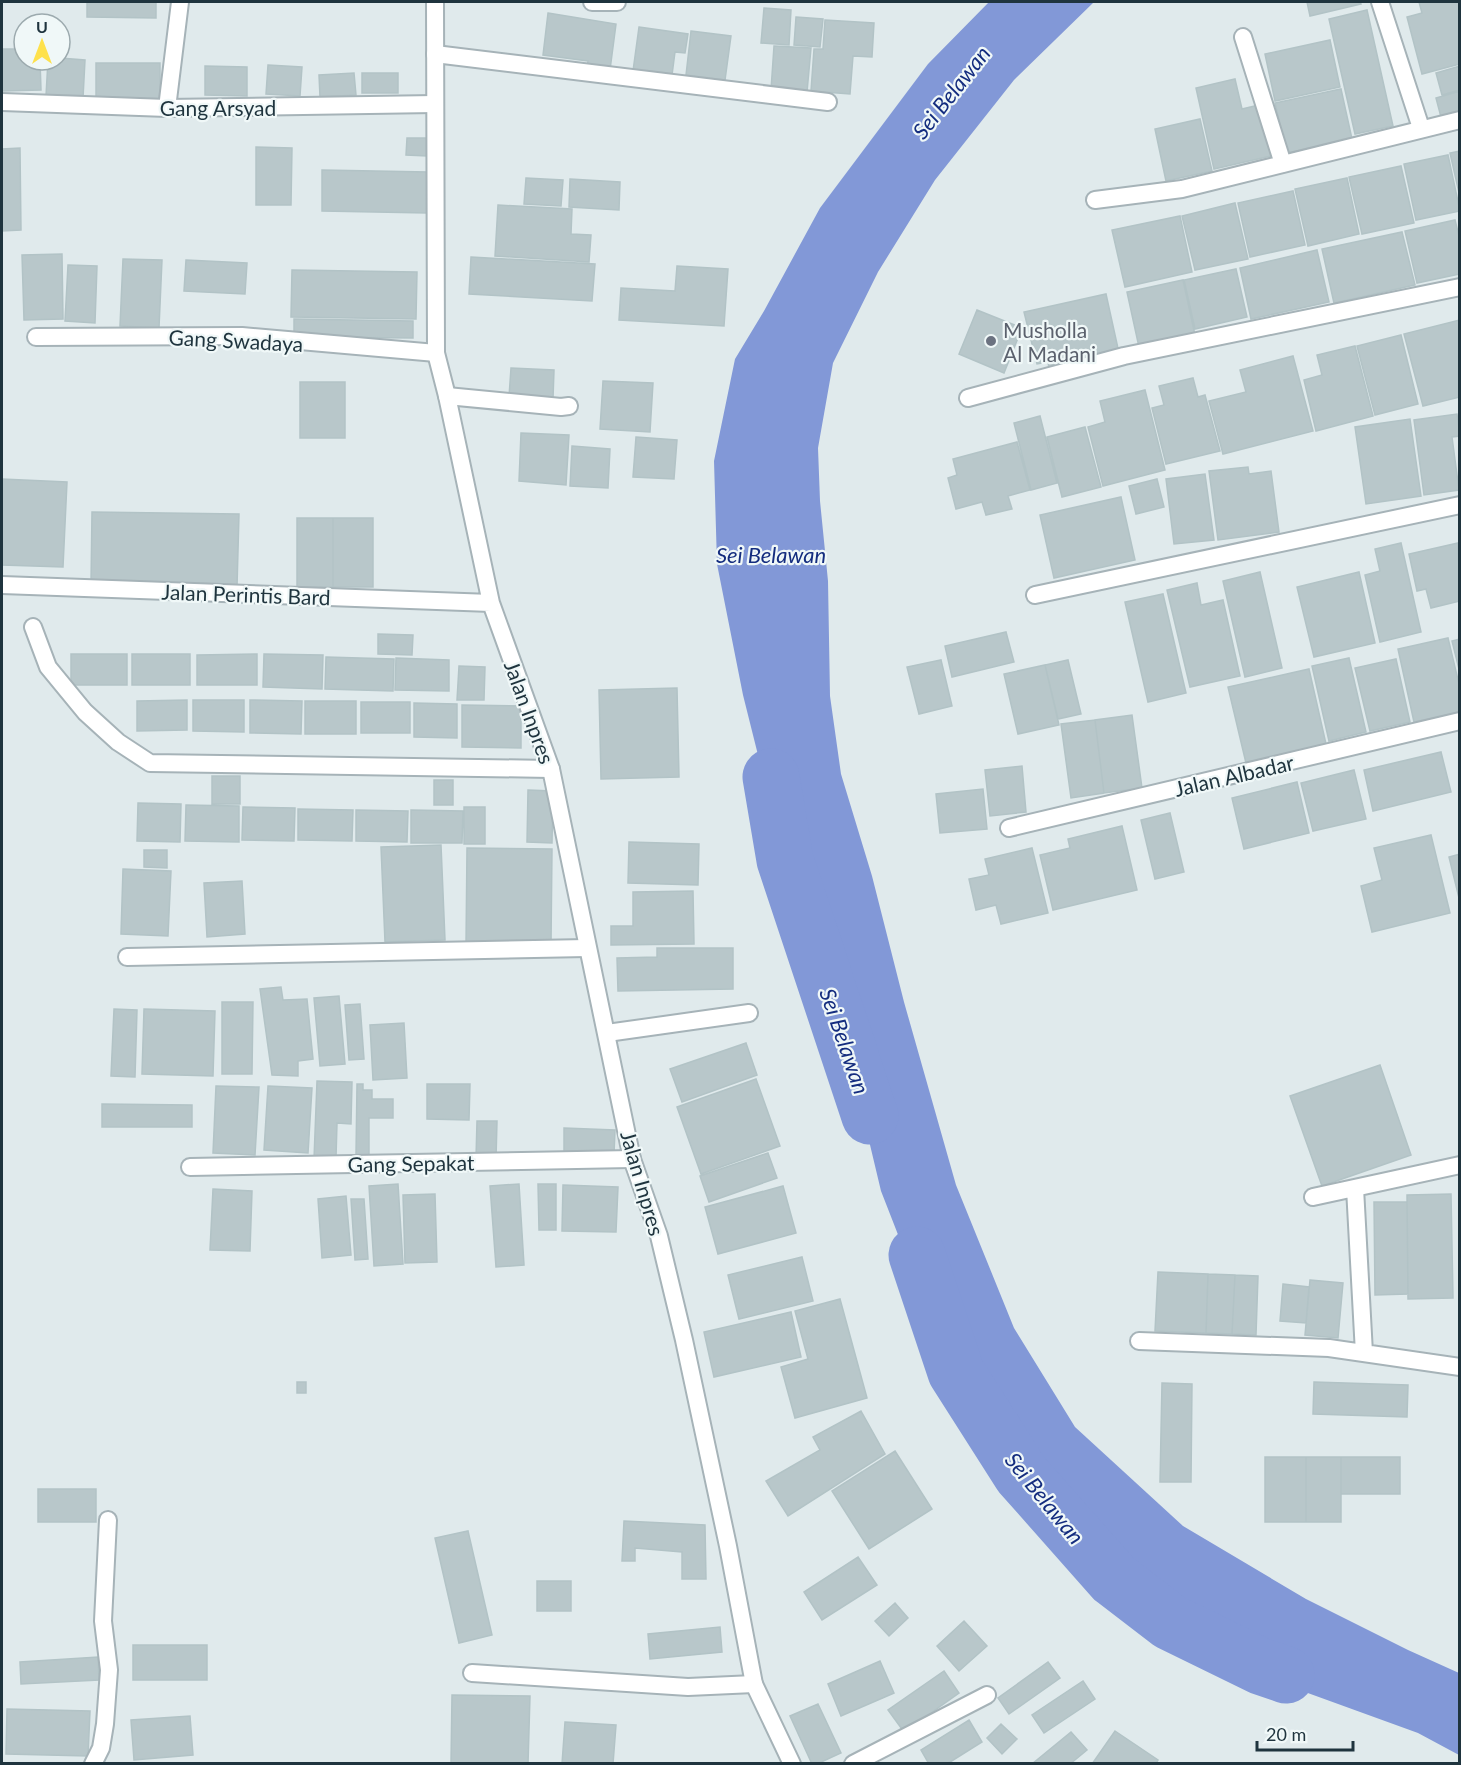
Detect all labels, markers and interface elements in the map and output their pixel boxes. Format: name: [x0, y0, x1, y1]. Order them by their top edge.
north arrow: [12, 12, 72, 72]
text: U: [36, 17, 48, 36]
water label: Sei Belawan: [906, 40, 996, 144]
street label: Gang Arsyad: [160, 95, 276, 120]
place label: Musholla Al Madani: [1003, 317, 1096, 366]
street label: Gang Swadaya: [168, 324, 304, 356]
marker: Musholla Al Madani: [984, 334, 998, 348]
water label: Sei Belawan: [716, 541, 826, 568]
street label: Jalan Perintis Bard: [161, 579, 331, 609]
street label: Jalan Inpres: [500, 657, 560, 767]
street label: Jalan Albadar: [1172, 749, 1297, 801]
water label: Sei Belawan: [814, 984, 876, 1098]
street label: Jalan Inpres: [616, 1128, 670, 1238]
street label: Gang Sepakat: [347, 1149, 475, 1177]
water label: Sei Belawan: [1000, 1447, 1090, 1549]
scale bar: [1257, 1714, 1353, 1752]
text: 20 m: [1266, 1723, 1306, 1745]

